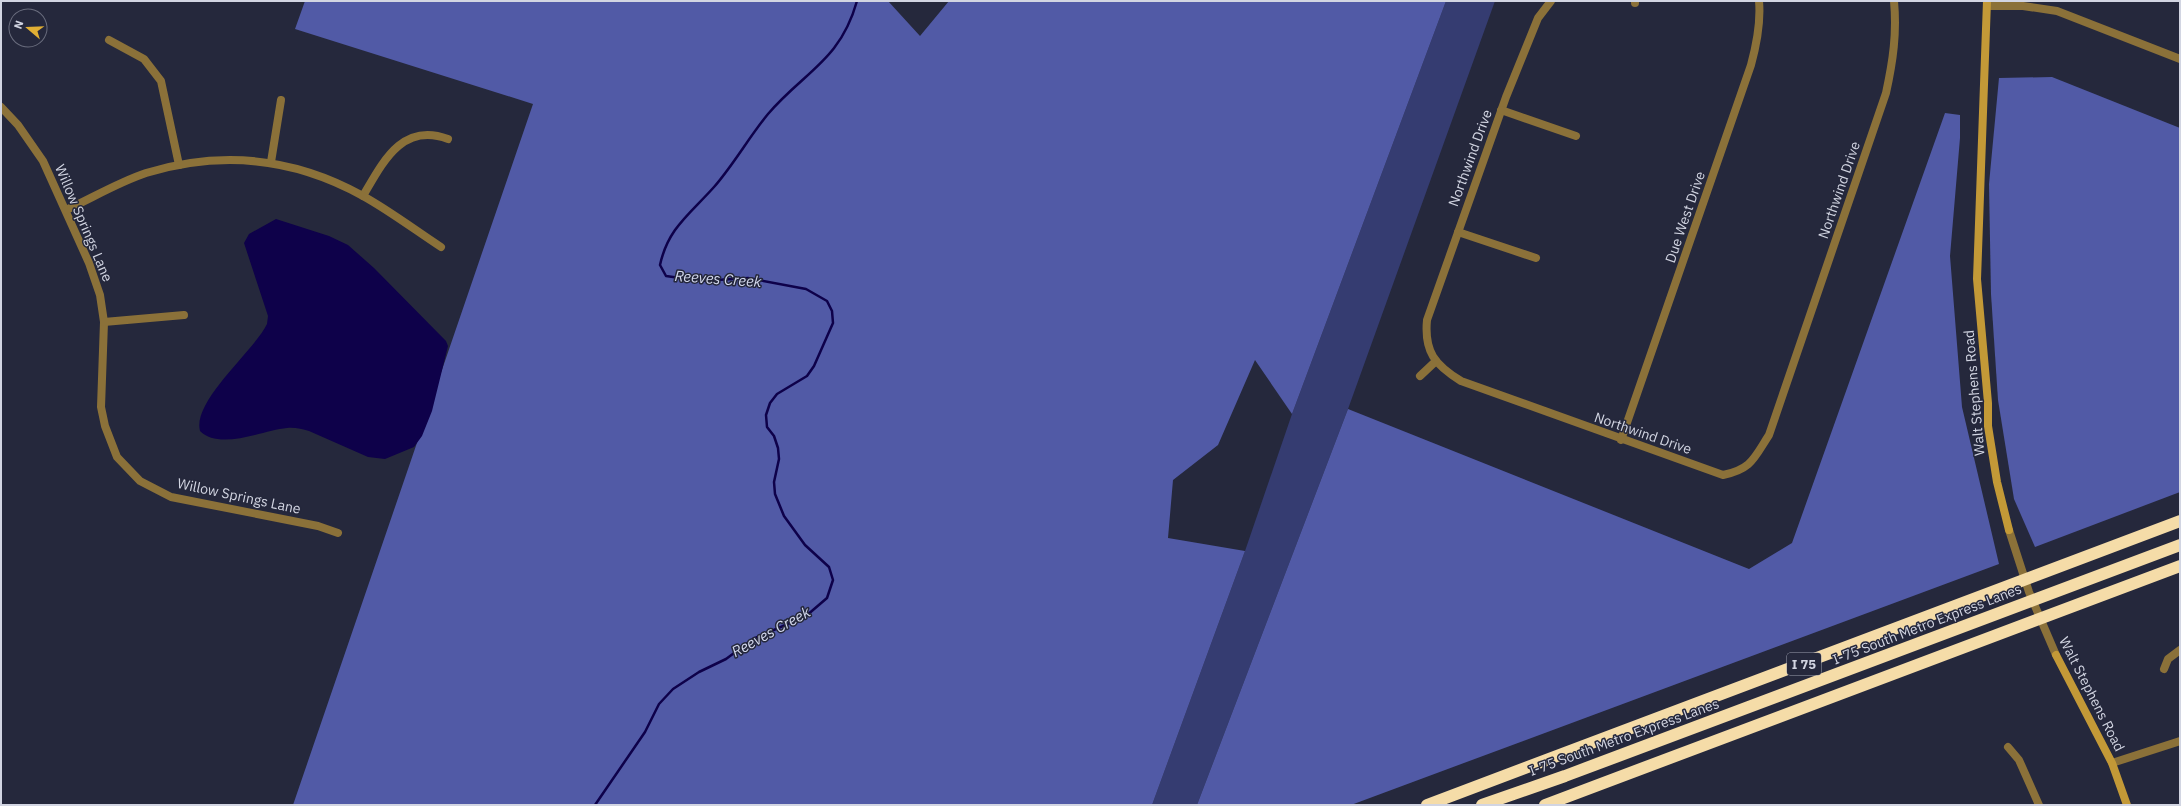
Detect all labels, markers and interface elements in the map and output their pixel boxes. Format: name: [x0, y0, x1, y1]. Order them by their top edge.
north arrow: [8, 8, 48, 48]
text: N: [11, 19, 26, 31]
street label: Northwind Drive: [1444, 107, 1496, 209]
street label: Northwind Drive: [1814, 139, 1864, 241]
street label: Willow Springs Lane: [51, 162, 117, 285]
street label: Due West Drive: [1661, 169, 1709, 265]
water label: Reeves Creek: [674, 266, 762, 291]
street label: Walt Stephens Road: [1960, 329, 1988, 457]
street label: Northwind Drive: [1592, 408, 1694, 458]
street label: Willow Springs Lane: [176, 474, 303, 518]
street label: I-75 South Metro Express Lanes: [1830, 580, 2024, 668]
water label: Reeves Creek: [728, 602, 814, 661]
street label: Walt Stephens Road: [2055, 634, 2129, 754]
road number: I 75: [1787, 653, 1821, 675]
street label: I-75 South Metro Express Lanes: [1526, 694, 1722, 780]

